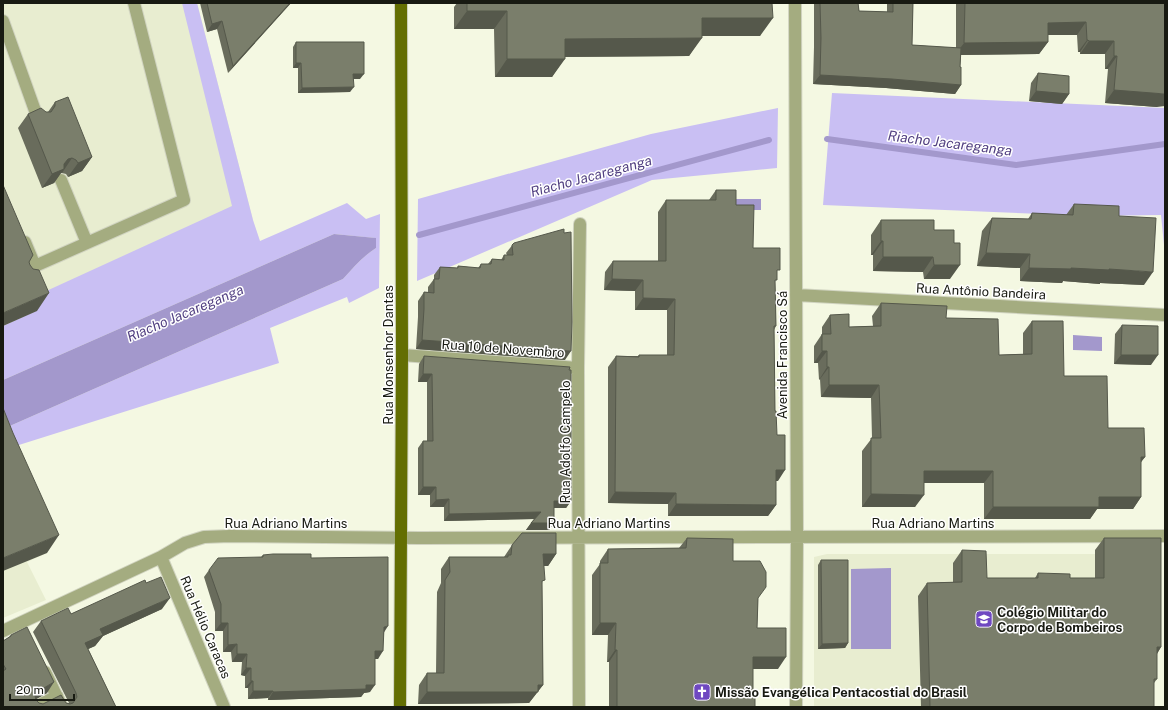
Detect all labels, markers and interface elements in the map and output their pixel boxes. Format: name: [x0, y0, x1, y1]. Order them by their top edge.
water label: Riacho Jacareganga: [887, 127, 1013, 159]
water label: Riacho Jacareganga: [529, 152, 653, 200]
water label: Riacho Jacareganga: [124, 281, 246, 345]
street label: Rua Antônio Bandeira: [916, 281, 1046, 302]
street label: Rua Monsenhor Dantas: [381, 285, 396, 425]
street label: Avenida Francisco Sá: [775, 291, 790, 419]
street label: Rua 10 de Novembro: [441, 337, 565, 360]
street label: Rua Adolfo Campelo: [558, 380, 573, 504]
street label: Rua Adriano Martins: [225, 516, 347, 531]
street label: Rua Adriano Martins: [548, 516, 670, 531]
street label: Rua Adriano Martins: [872, 516, 994, 531]
street label: Rua Hélio Caracas: [177, 574, 234, 681]
place label: Colégio Militar do Corpo de Bombeiros: [997, 605, 1123, 635]
school or university icon: Colégio Militar do Corpo de Bombeiros: [974, 609, 994, 629]
scale bar: [10, 676, 74, 702]
church icon: Missão Evangélica Pentacostial do Brasil: [692, 682, 712, 702]
text: 20 m: [16, 683, 44, 697]
place label: Missão Evangélica Pentacostial do Brasil: [715, 685, 967, 700]

